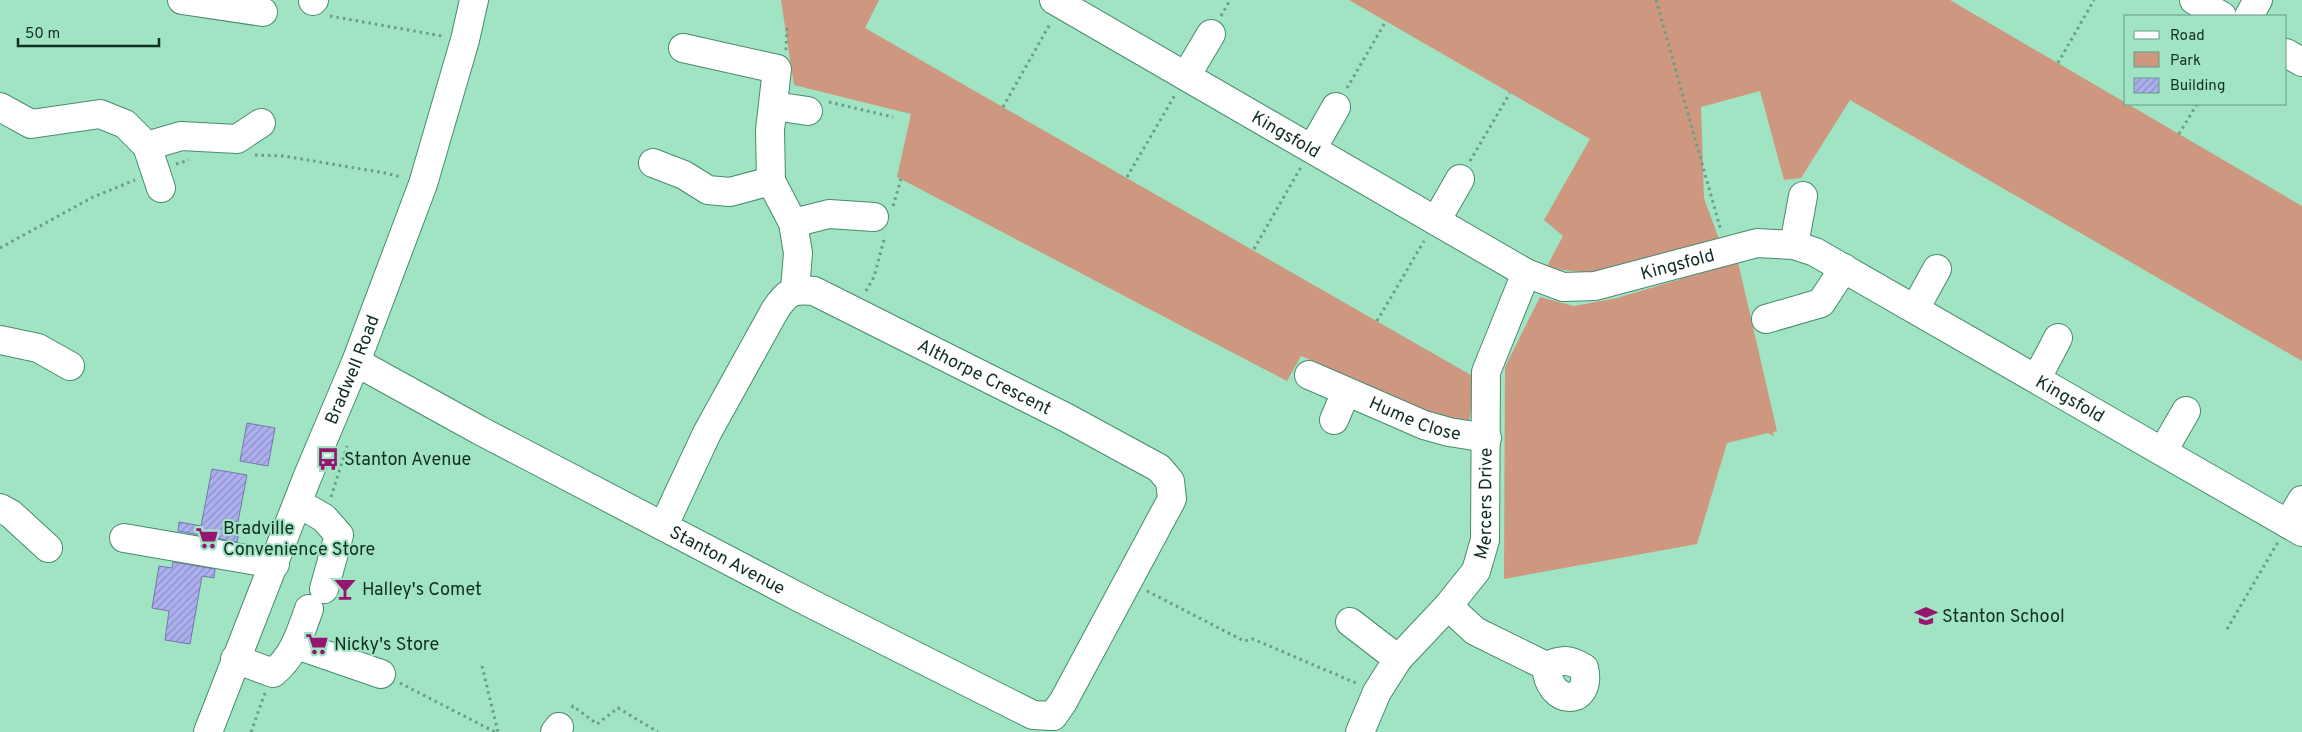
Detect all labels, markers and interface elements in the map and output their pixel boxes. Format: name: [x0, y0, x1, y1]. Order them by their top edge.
scale bar: [18, 15, 159, 47]
legend: [2124, 15, 2287, 105]
text: 50 m: [25, 25, 60, 44]
text: Road: [2170, 27, 2205, 46]
text: Park: [2170, 52, 2201, 71]
text: Building: [2170, 77, 2225, 96]
street label: Kingsfold: [1247, 107, 1324, 164]
street label: Kingsfold: [1638, 245, 1717, 286]
street label: Bradwell Road: [321, 312, 386, 428]
street label: Althorpe Crescent: [913, 335, 1055, 421]
street label: Kingsfold: [2031, 371, 2108, 429]
street label: Hume Close: [1365, 392, 1462, 447]
bus stop icon: Stanton Avenue: [315, 446, 341, 472]
street label: Mercers Drive: [1470, 447, 1499, 562]
place label: Stanton Avenue: [344, 449, 471, 472]
place label: Bradville Convenience Store: [223, 518, 375, 562]
street label: Stanton Avenue: [665, 522, 789, 601]
supermarket icon: Bradville Convenience Store: [194, 525, 220, 551]
bar icon: Halley's Comet: [332, 576, 358, 602]
place label: Halley's Comet: [362, 579, 482, 602]
school or university icon: Stanton School: [1913, 603, 1939, 629]
place label: Stanton School: [1942, 606, 2065, 629]
supermarket icon: Nicky's Store: [304, 631, 330, 657]
place label: Nicky's Store: [334, 634, 439, 657]

